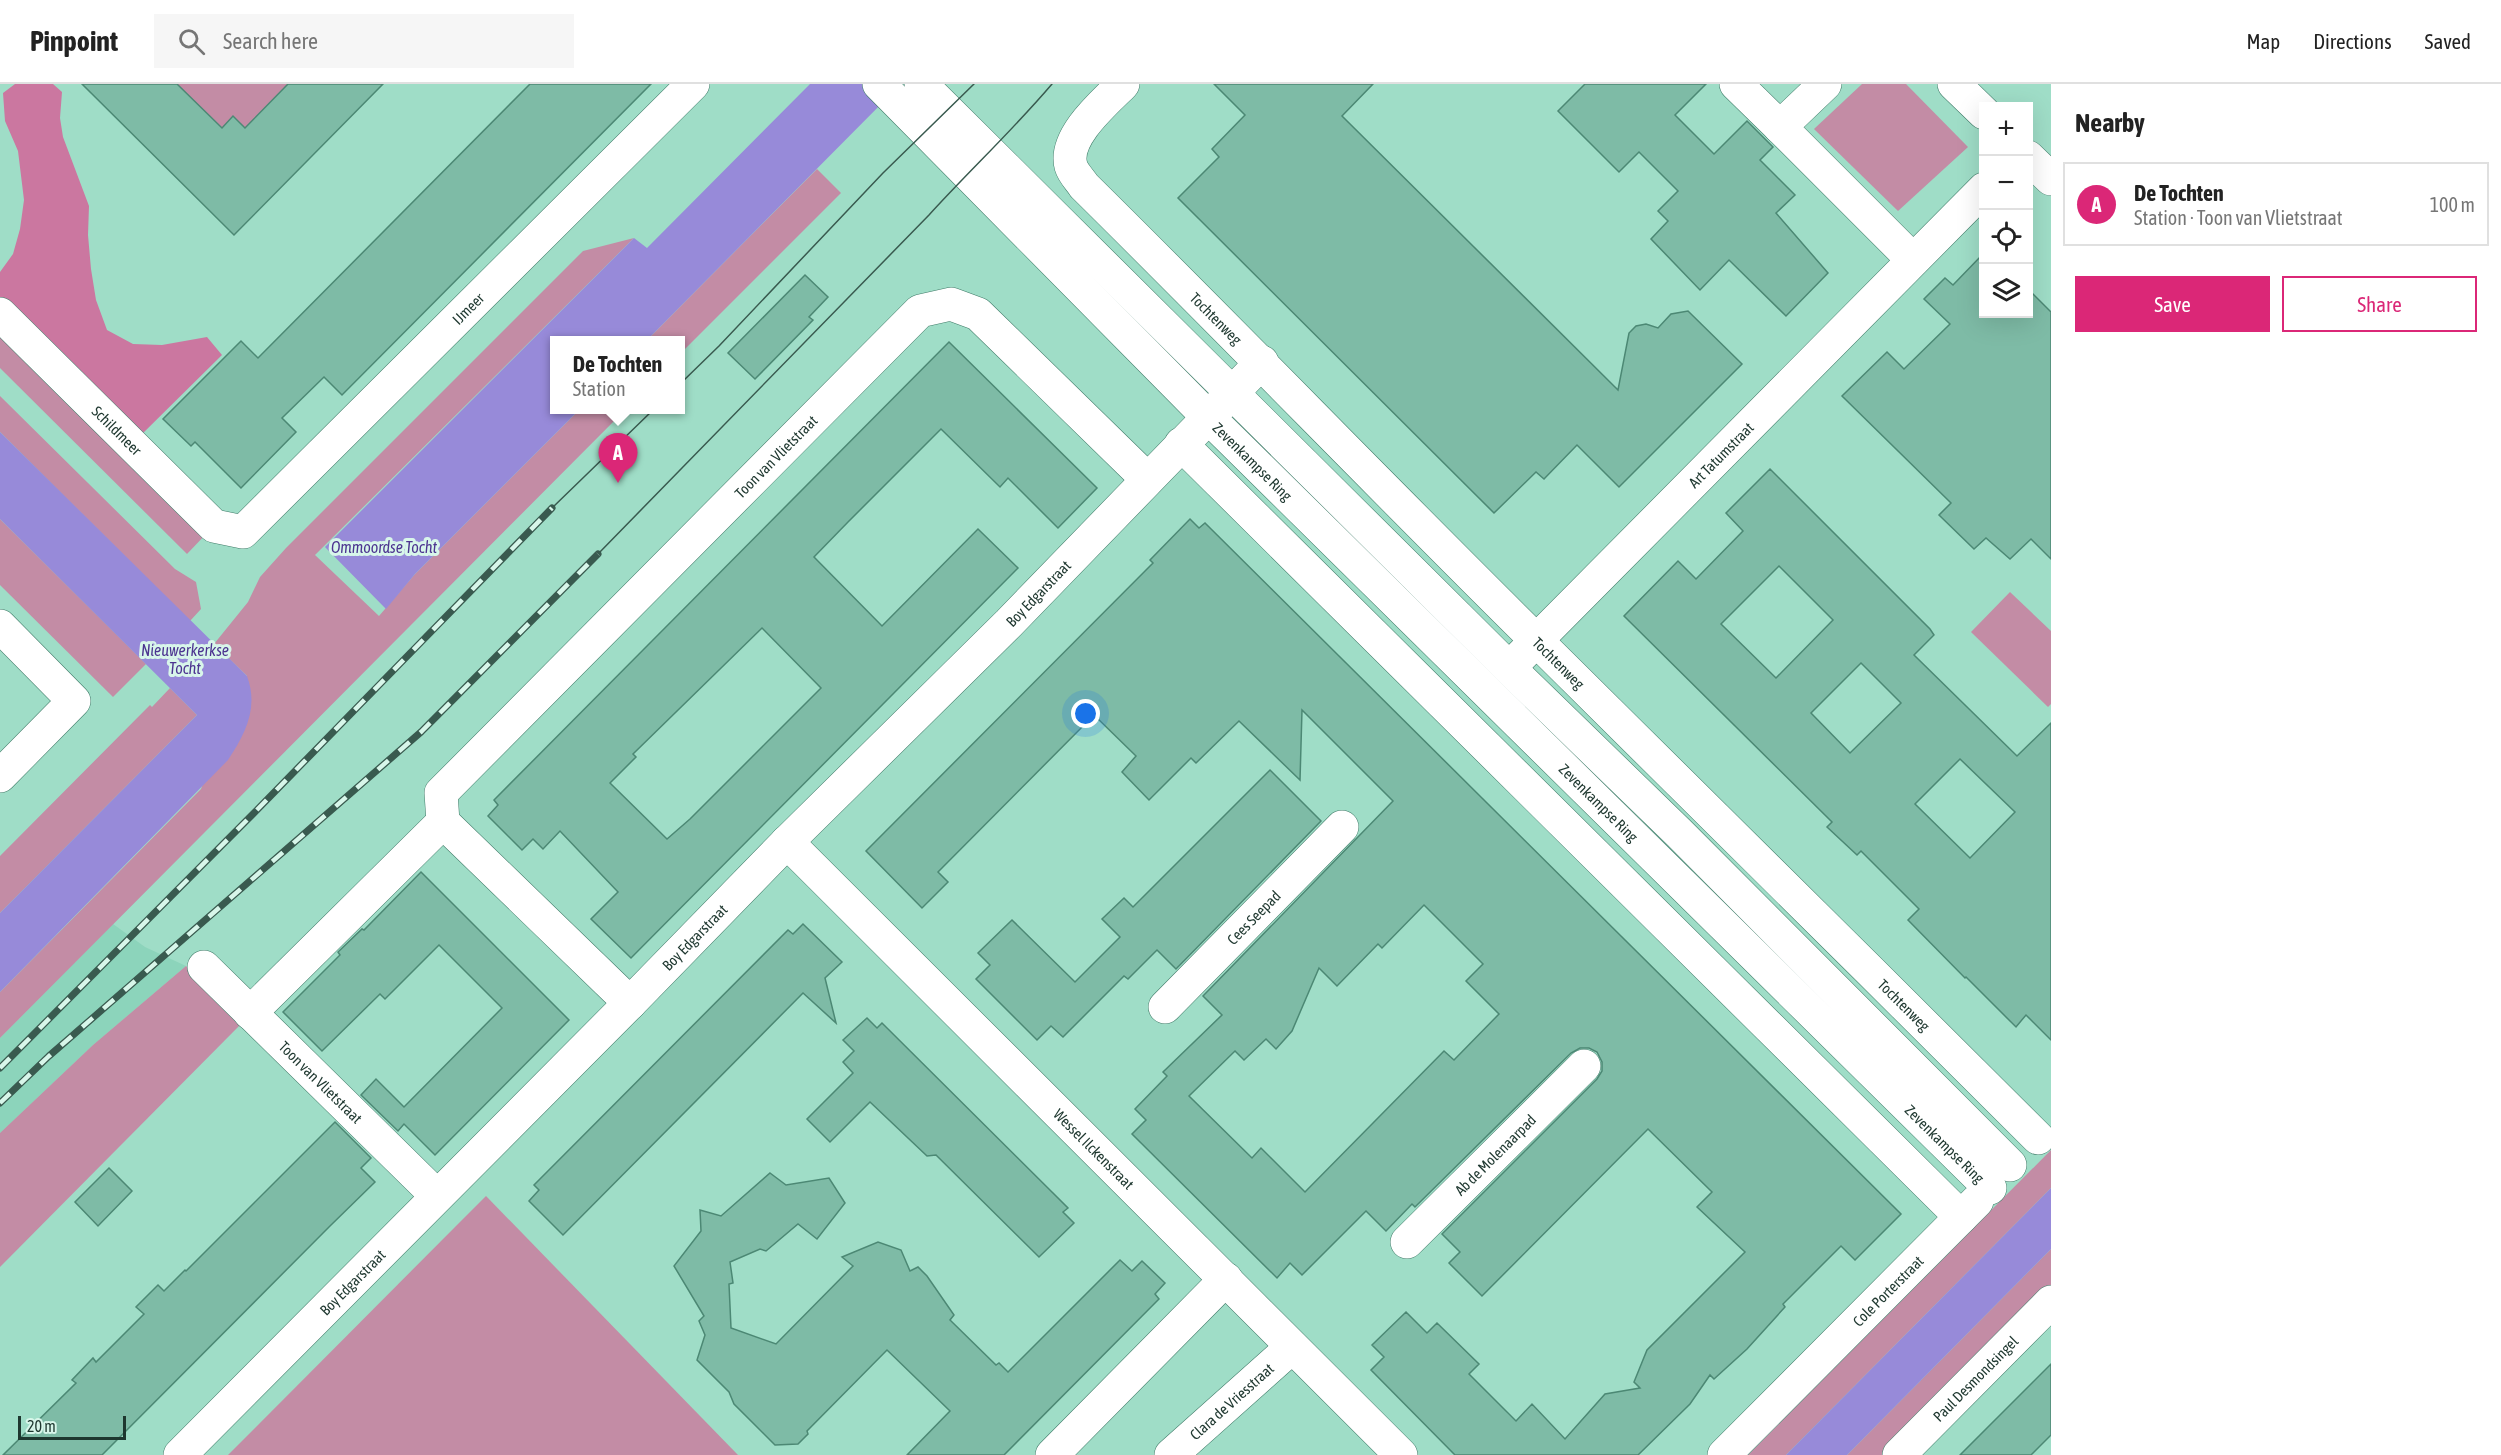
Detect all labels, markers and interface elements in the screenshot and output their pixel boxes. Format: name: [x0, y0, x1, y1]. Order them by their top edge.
search box: [154, 14, 574, 68]
text: Pinpoint: [30, 25, 118, 57]
icon: search: [175, 25, 208, 58]
text: Search here: [223, 28, 318, 54]
text: Map: [2246, 29, 2280, 53]
text: Directions: [2313, 29, 2392, 53]
text: Saved: [2425, 29, 2471, 53]
map controls: [1979, 102, 2033, 318]
button: +: [1979, 102, 2033, 156]
text: Nearby: [2075, 108, 2145, 138]
button: −: [1979, 156, 2033, 210]
text: De Tochten: [2134, 180, 2224, 206]
text: A: [2092, 193, 2101, 216]
text: 100 m: [2430, 193, 2475, 216]
text: Station · Toon van Vlietstraat: [2134, 206, 2343, 229]
button: locate: [1979, 210, 2033, 264]
button: layers: [1979, 264, 2033, 318]
button: Save: [2075, 276, 2270, 332]
button: Share: [2282, 276, 2477, 332]
street label: IJmeer: [448, 289, 487, 327]
street label: Tochtenweg: [1187, 289, 1246, 348]
popup: [550, 336, 685, 414]
text: De Tochten: [573, 351, 662, 377]
text: Station: [573, 377, 626, 400]
street label: Schildmeer: [89, 402, 146, 459]
street label: Toon van Vlietstraat: [731, 411, 820, 501]
street label: Art Tatumstraat: [1685, 418, 1757, 491]
street label: Zevenkampse Ring: [1210, 419, 1296, 504]
pin: A: [598, 434, 638, 483]
water label: Ommoordse Tocht: [331, 538, 437, 556]
street label: Boy Edgarstraat: [1002, 557, 1074, 630]
street label: Tochtenweg: [1530, 634, 1589, 692]
water label: Nieuwerkerkse Tocht: [141, 641, 229, 677]
your location: [1071, 699, 1100, 728]
street label: Zevenkampse Ring: [1556, 760, 1642, 845]
street label: Cees Seepad: [1223, 887, 1284, 948]
street label: Boy Edgarstraat: [658, 900, 730, 974]
street label: Tochtenweg: [1875, 976, 1934, 1034]
street label: Toon van Vlietstraat: [276, 1038, 366, 1126]
street label: Zevenkampse Ring: [1902, 1101, 1988, 1187]
street label: Wessel Ilckenstraat: [1050, 1105, 1138, 1192]
street label: Ab de Molenaarpad: [1451, 1111, 1539, 1198]
street label: Boy Edgarstraat: [316, 1246, 388, 1318]
street label: Cole Porterstraat: [1849, 1252, 1926, 1329]
street label: Paul Desmondsingel: [1929, 1332, 2021, 1424]
street label: Clara de Vriesstraat: [1186, 1359, 1277, 1443]
scale bar: [18, 1413, 126, 1440]
text: 20 m: [27, 1417, 56, 1435]

